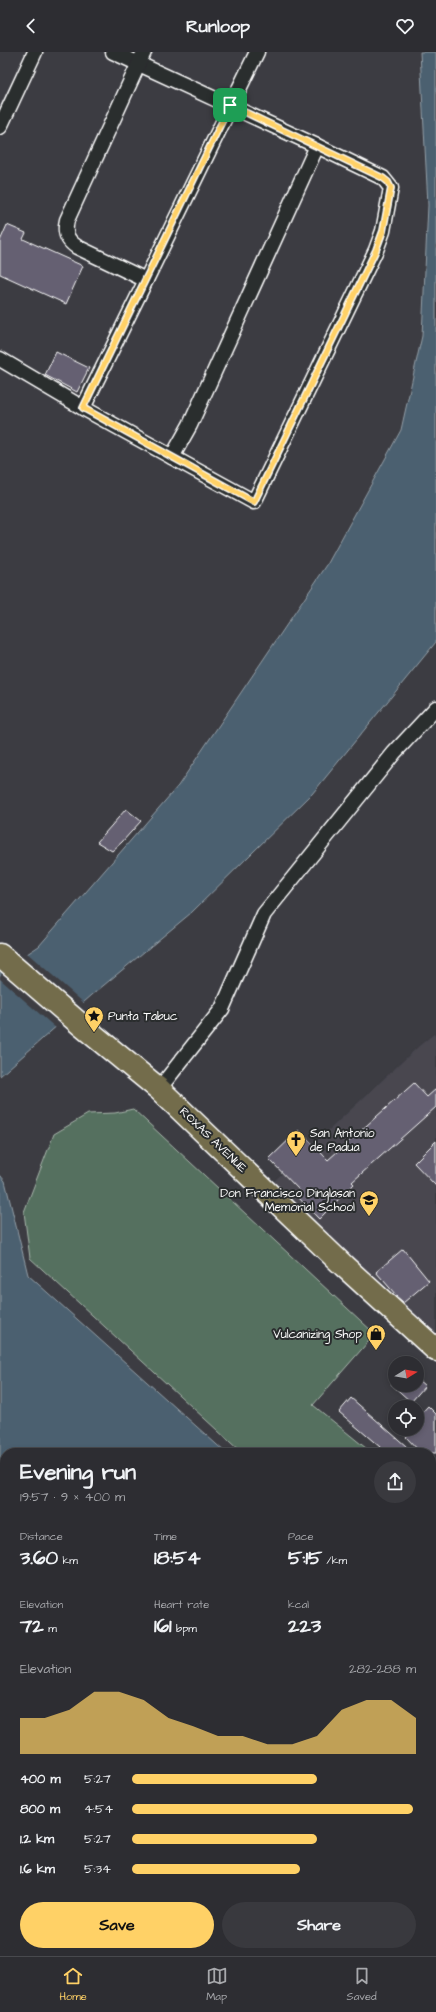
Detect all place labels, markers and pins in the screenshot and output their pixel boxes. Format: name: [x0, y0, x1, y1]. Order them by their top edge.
pin: [213, 88, 247, 122]
place icon: Punta Tabuc: [83, 1005, 105, 1033]
place label: Punta Tabuc: [108, 1008, 178, 1025]
place label: San Antonio de Padua: [310, 1125, 375, 1156]
church icon: San Antonio de Padua: [285, 1129, 307, 1157]
place label: Don Francisco Dinglasan Memorial School: [220, 1185, 355, 1216]
school or university icon: Don Francisco Dinglasan Memorial School: [358, 1189, 380, 1217]
shop icon: Vulcanizing Shop: [365, 1323, 387, 1351]
place label: Vulcanizing Shop: [273, 1326, 362, 1344]

